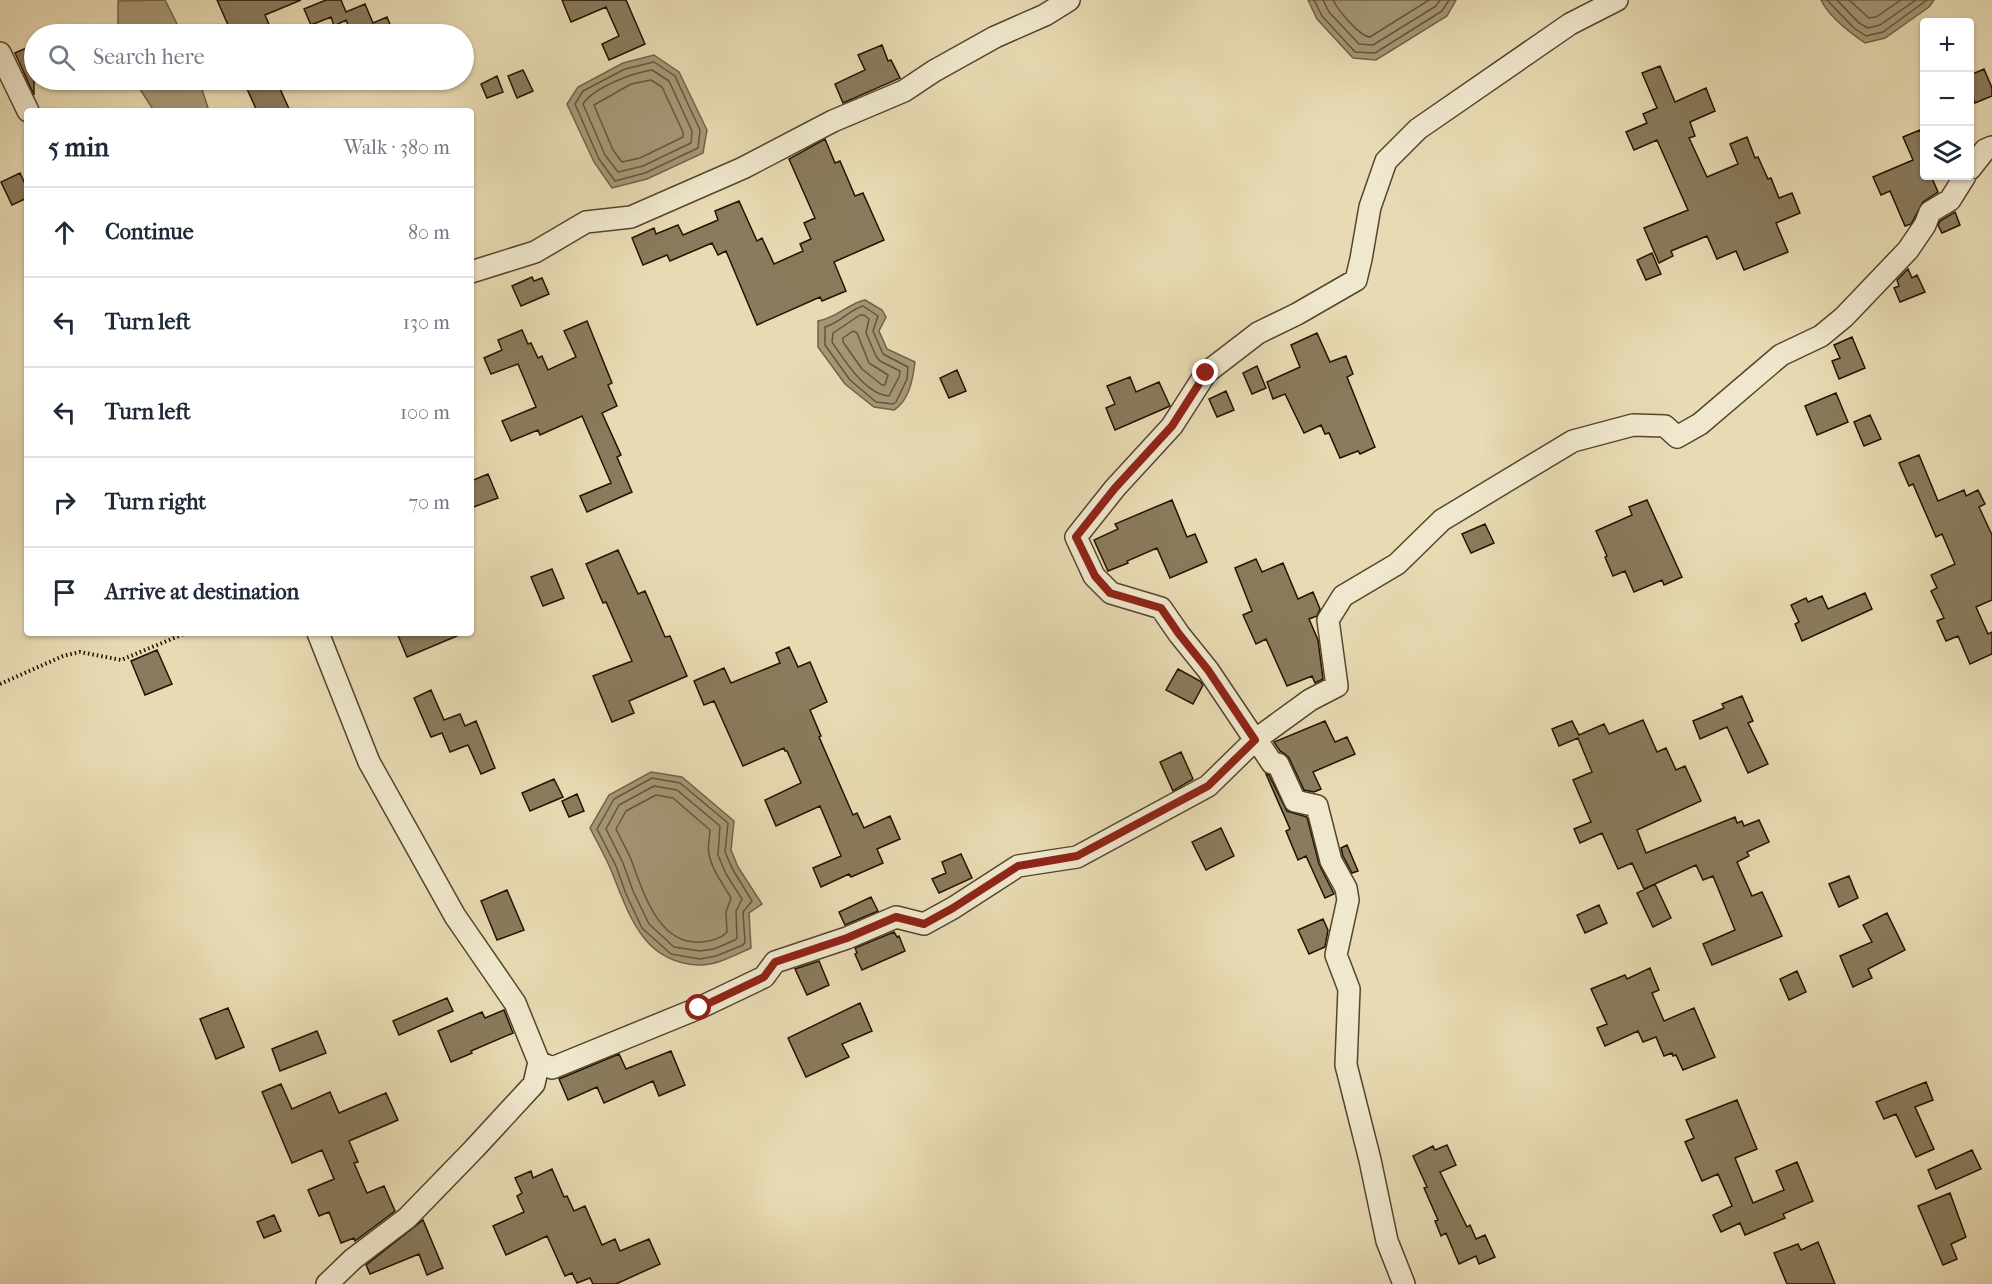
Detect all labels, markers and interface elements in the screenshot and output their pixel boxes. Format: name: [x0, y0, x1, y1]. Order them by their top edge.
map controls: [1920, 18, 1974, 180]
button: +: [1920, 18, 1974, 72]
search box: [24, 24, 474, 90]
icon: search: [45, 41, 78, 74]
text: Search here: [93, 44, 205, 70]
button: −: [1920, 72, 1974, 126]
button: layers: [1920, 126, 1974, 180]
text: 5 min: [48, 132, 109, 163]
text: Walk · 380 m: [344, 136, 450, 159]
icon: ahead: [48, 216, 81, 249]
text: Continue: [105, 219, 194, 245]
text: 80 m: [408, 221, 450, 244]
icon: left: [48, 306, 81, 339]
text: Turn left: [105, 309, 191, 335]
text: 130 m: [403, 311, 450, 334]
route end: [1192, 359, 1218, 385]
icon: left: [48, 396, 81, 429]
text: Turn left: [105, 399, 191, 425]
text: 100 m: [400, 401, 450, 424]
icon: right: [48, 486, 81, 519]
text: Turn right: [105, 489, 206, 515]
text: 70 m: [408, 491, 450, 514]
icon: arrive: [48, 576, 81, 609]
text: Arrive at destination: [105, 579, 299, 605]
route start: [685, 994, 711, 1020]

